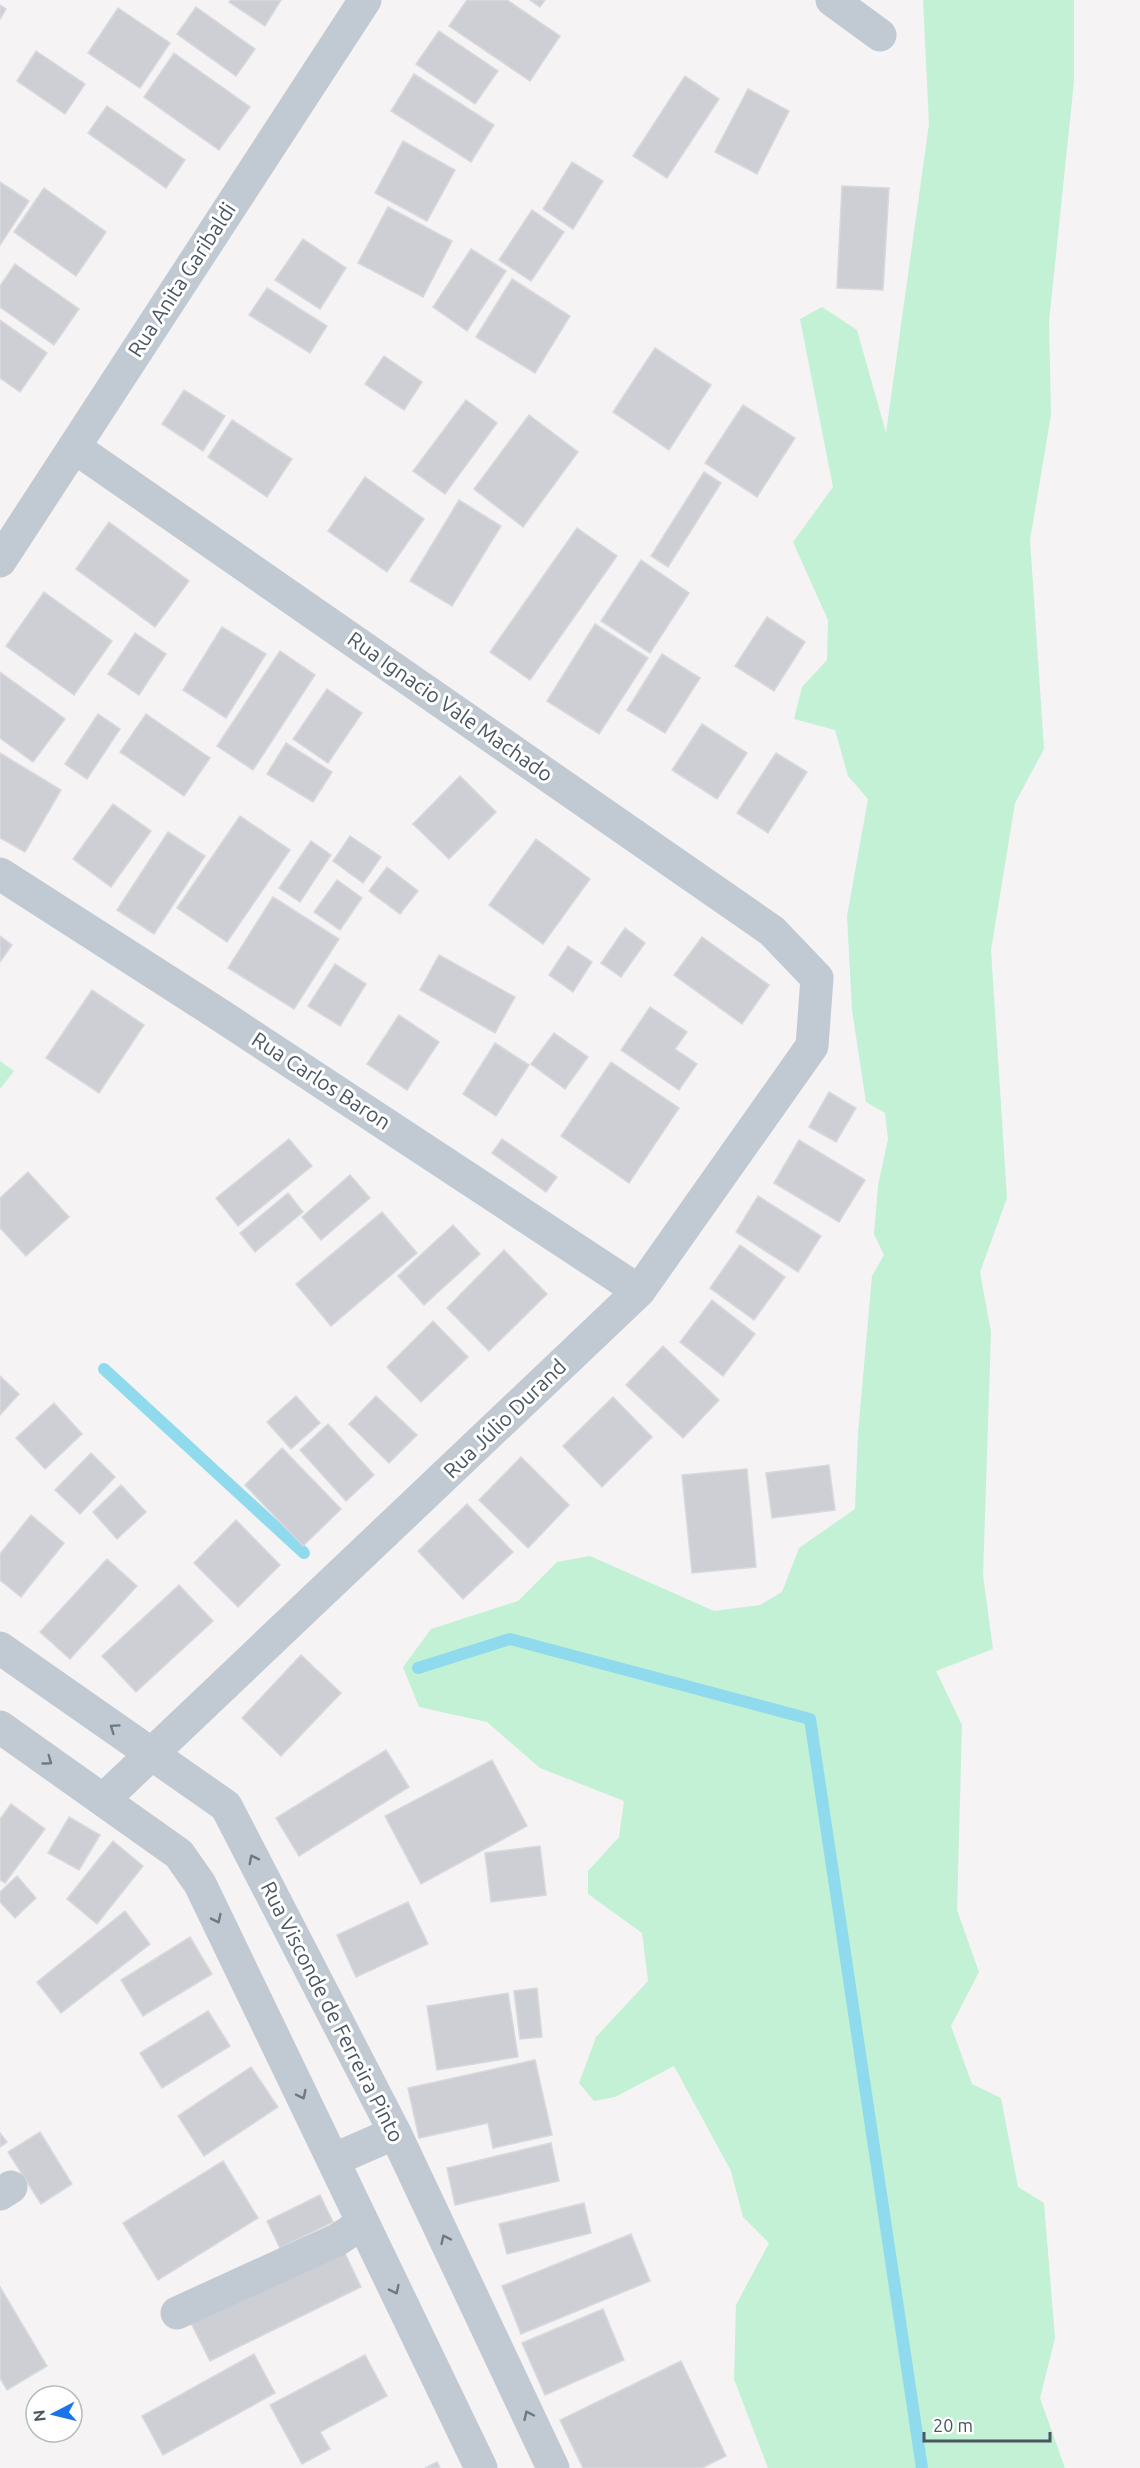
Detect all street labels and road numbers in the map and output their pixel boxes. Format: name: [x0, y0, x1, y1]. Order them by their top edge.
street label: Rua Anita Garibaldi: [122, 198, 240, 361]
street label: Rua Ignacio Vale Machado: [343, 626, 558, 786]
street label: Rua Carlos Baron: [248, 1026, 395, 1134]
street label: Rua Júlio Durand: [438, 1354, 570, 1483]
street label: Rua Visconde de Ferreira Pinto: [257, 1877, 409, 2146]

